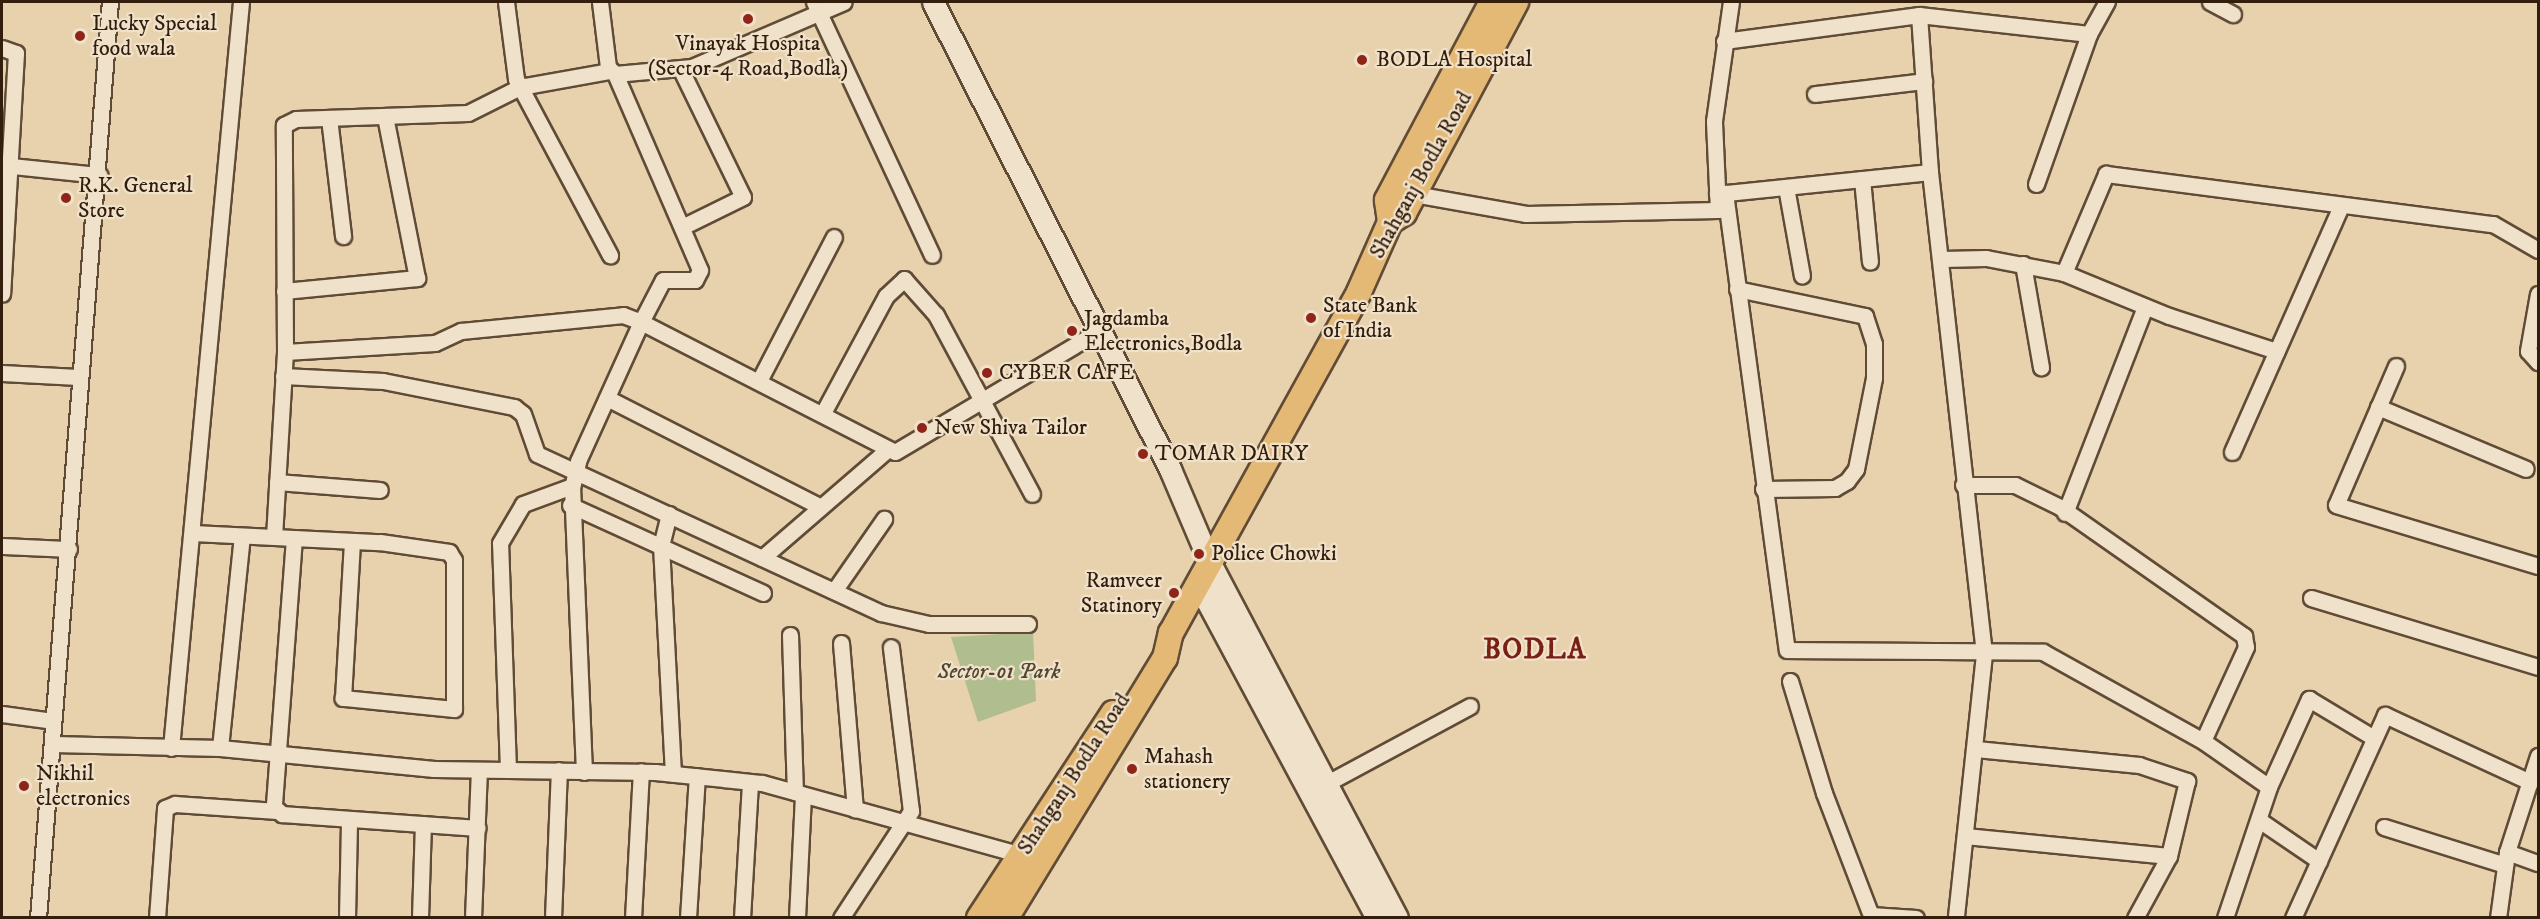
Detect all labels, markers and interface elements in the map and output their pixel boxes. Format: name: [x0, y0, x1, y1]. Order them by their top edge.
place label: Lucky Special food wala: [92, 10, 217, 62]
marker: Vinayak Hospita (Sector-4 Road,Bodla): [739, 10, 757, 28]
marker: Lucky Special food wala: [73, 29, 87, 43]
place label: Vinayak Hospita (Sector-4 Road,Bodla): [648, 30, 848, 82]
place label: BODLA Hospital: [1376, 47, 1532, 73]
marker: BODLA Hospital: [1353, 51, 1371, 69]
street label: Shahganj Bodla Road: [1364, 87, 1478, 263]
place label: R.K. General Store: [78, 172, 193, 224]
marker: R.K. General Store: [59, 191, 73, 205]
place label: State Bank of India: [1323, 292, 1417, 344]
place label: Jagdamba Electronics,Bodla: [1084, 305, 1242, 356]
marker: State Bank of India: [1304, 311, 1318, 325]
marker: Jagdamba Electronics,Bodla: [1065, 324, 1079, 338]
place label: CYBER CAFE: [999, 360, 1134, 386]
marker: CYBER CAFE: [980, 366, 994, 380]
place label: New Shiva Tailor: [934, 415, 1087, 441]
marker: New Shiva Tailor: [915, 421, 929, 435]
place label: TOMAR DAIRY: [1155, 441, 1308, 467]
marker: TOMAR DAIRY: [1136, 447, 1150, 461]
place label: Police Chowki: [1211, 541, 1337, 567]
marker: Police Chowki: [1192, 547, 1206, 561]
place label: Ramveer Statinory: [1081, 567, 1162, 618]
marker: Ramveer Statinory: [1167, 586, 1181, 600]
district label: BODLA: [1483, 633, 1587, 667]
park label: Sector-01 Park: [938, 659, 1060, 685]
street label: Shahganj Bodla Road: [1012, 688, 1136, 860]
place label: Mahash stationery: [1144, 743, 1230, 794]
place label: Nikhil electronics: [36, 760, 130, 812]
marker: Mahash stationery: [1125, 762, 1139, 776]
marker: Nikhil electronics: [17, 779, 31, 793]

